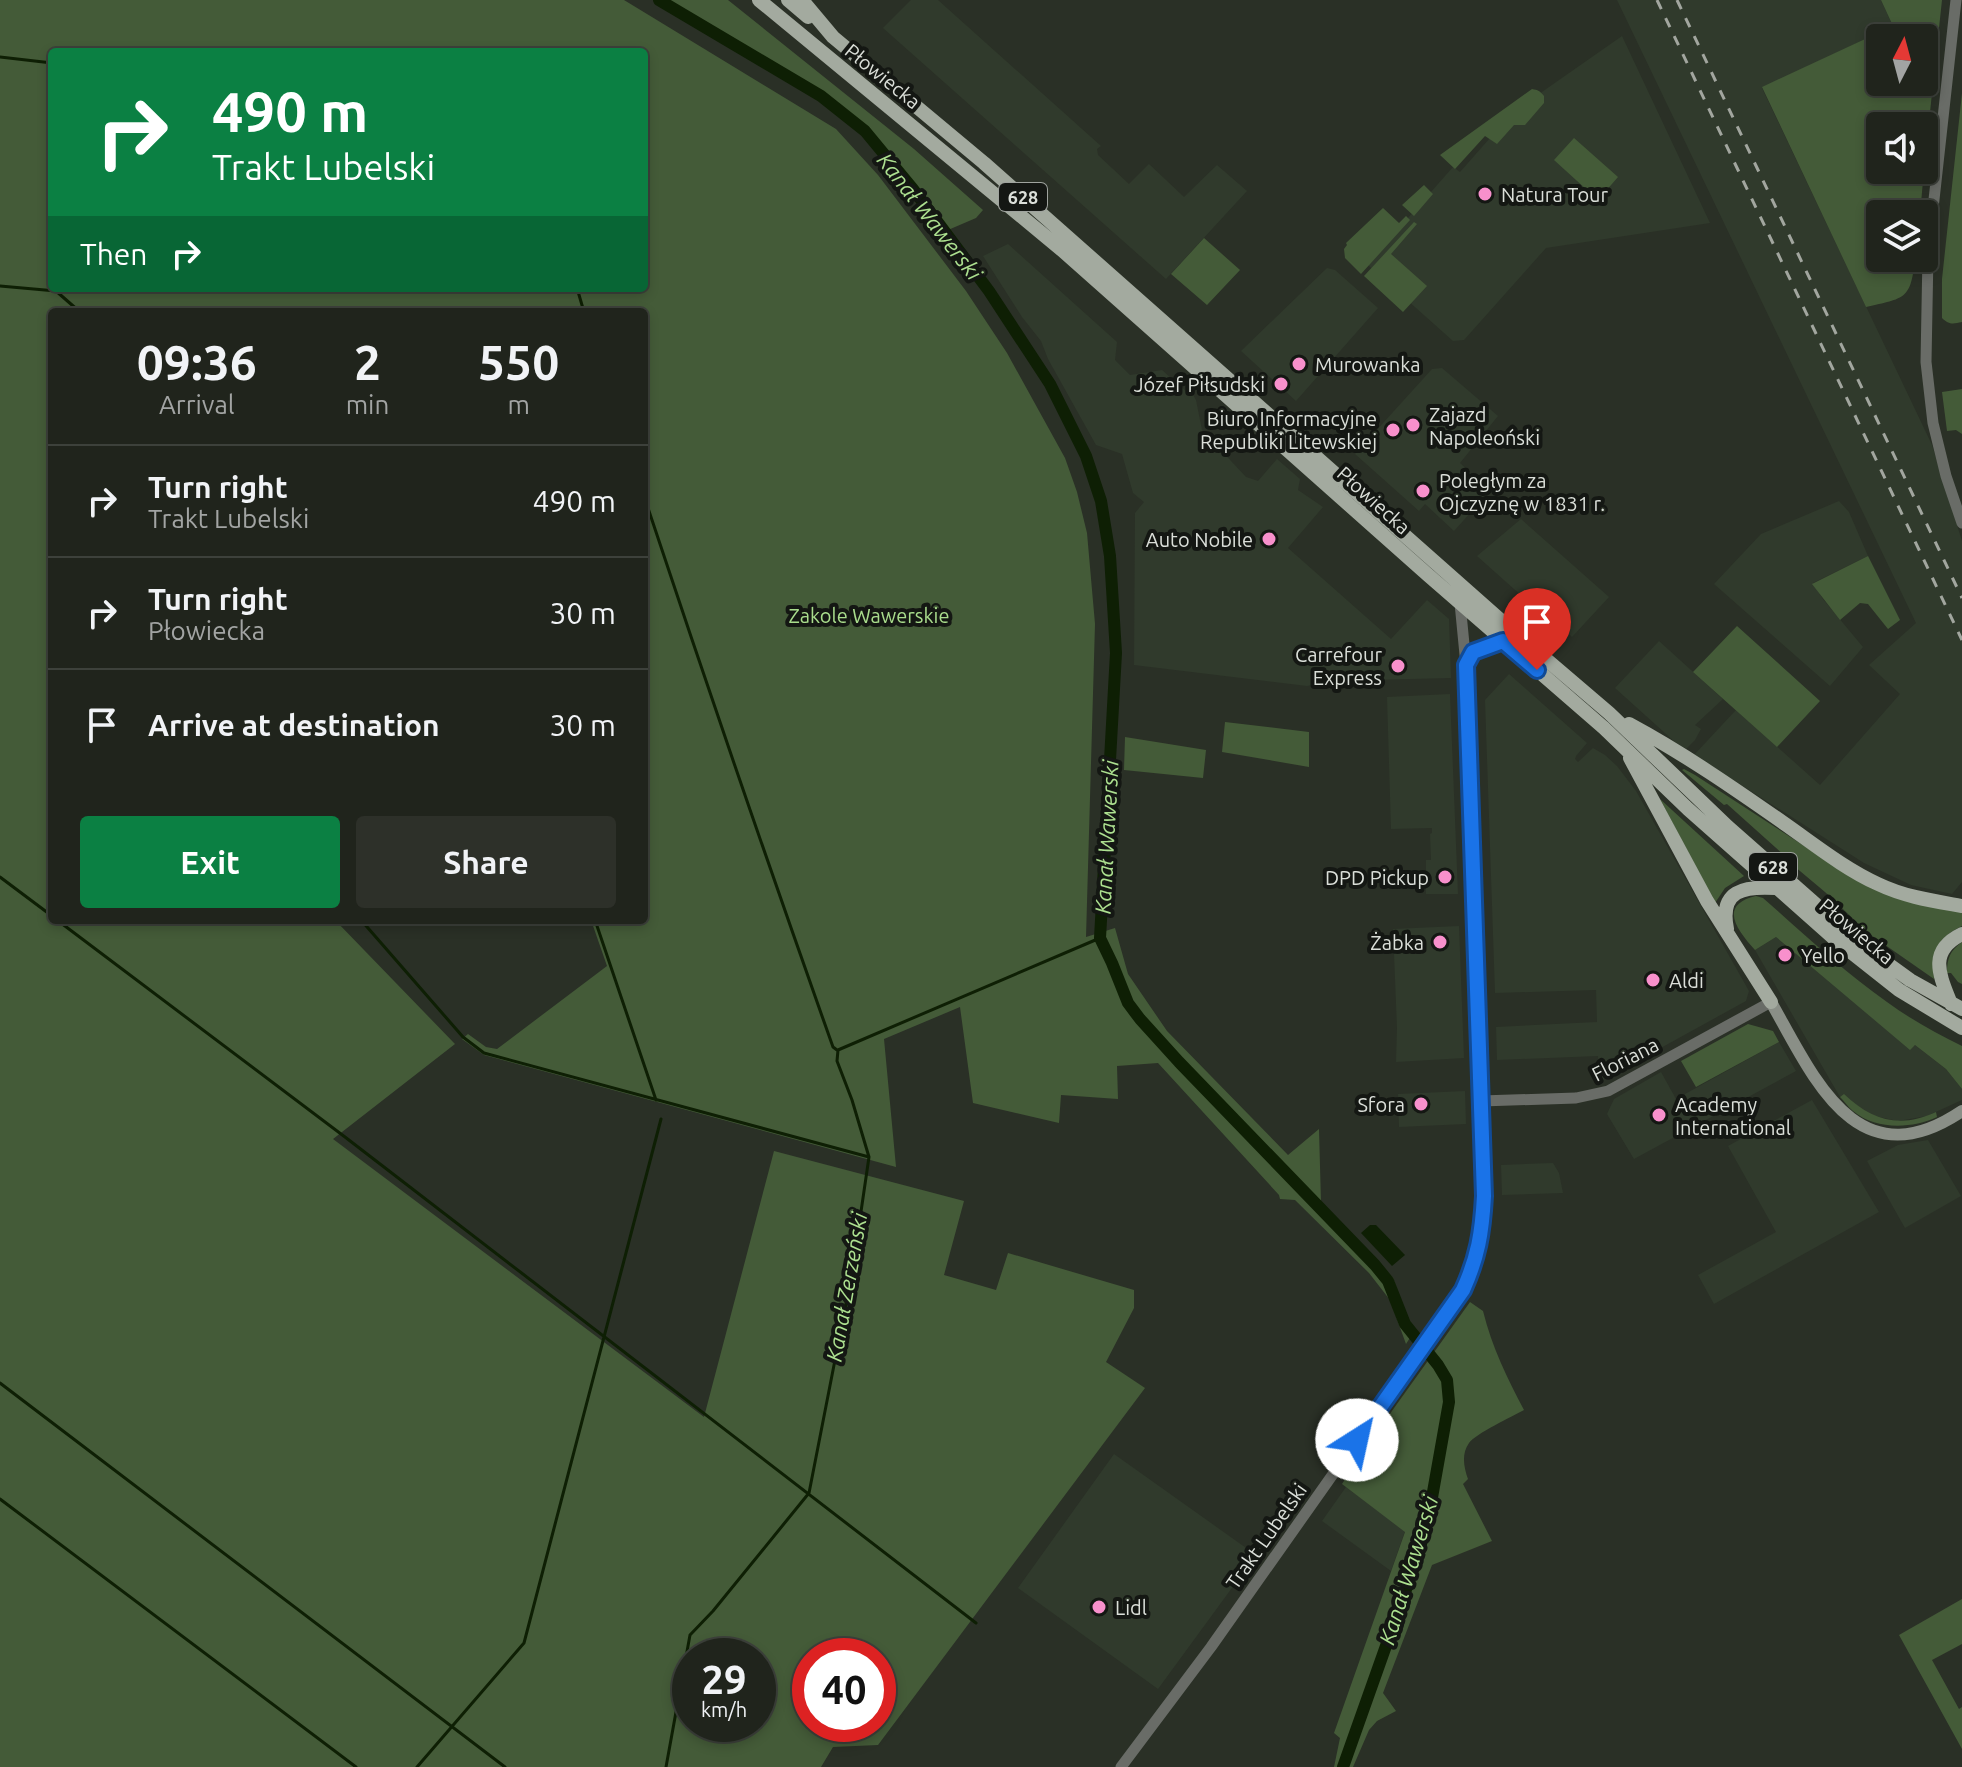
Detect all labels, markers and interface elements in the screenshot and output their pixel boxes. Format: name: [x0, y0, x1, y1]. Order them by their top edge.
north arrow: [1866, 24, 1938, 96]
map controls: [1866, 24, 1938, 272]
street label: Płowiecka: [841, 39, 925, 113]
icon: right: [80, 80, 184, 184]
text: 490 m: [212, 80, 368, 143]
button: sound: [1866, 112, 1938, 184]
text: Trakt Lubelski: [212, 146, 435, 187]
water label: Kanał Wawerski: [873, 148, 988, 286]
road number: 628: [999, 183, 1047, 211]
place label: Natura Tour: [1501, 183, 1609, 206]
marker: Natura Tour: [1476, 185, 1494, 203]
button: layers: [1866, 200, 1938, 272]
icon: right: [164, 232, 208, 276]
text: Then: [80, 237, 148, 271]
text: 09:36: [137, 335, 257, 389]
text: 2: [354, 335, 381, 389]
text: 550: [478, 335, 559, 389]
place label: Murowanka: [1315, 353, 1421, 376]
marker: Murowanka: [1290, 355, 1308, 373]
place label: Józef Piłsudski: [1134, 373, 1265, 396]
marker: Józef Piłsudski: [1272, 375, 1290, 393]
text: Arrival: [159, 390, 235, 419]
text: min: [346, 390, 389, 419]
text: m: [507, 390, 530, 419]
place label: Zajazd Napoleoński: [1429, 403, 1540, 449]
place label: Biuro Informacyjne Republiki Litewskiej: [1200, 407, 1377, 453]
marker: Zajazd Napoleoński: [1404, 416, 1422, 434]
marker: Biuro Informacyjne Republiki Litewskiej: [1384, 421, 1402, 439]
street label: Płowiecka: [1333, 461, 1415, 539]
place label: Poległym za Ojczyznę w 1831 r.: [1439, 469, 1605, 515]
text: Turn right: [148, 470, 288, 504]
icon: right: [80, 479, 124, 523]
marker: Poległym za Ojczyznę w 1831 r.: [1414, 482, 1432, 500]
text: 490 m: [532, 484, 616, 518]
text: Trakt Lubelski: [148, 504, 309, 533]
place label: Auto Nobile: [1146, 528, 1253, 551]
marker: Auto Nobile: [1260, 530, 1278, 548]
text: Turn right: [148, 582, 288, 616]
pin: [1503, 588, 1571, 670]
icon: right: [80, 591, 124, 635]
text: 30 m: [549, 596, 616, 630]
icon: arrive: [1515, 600, 1559, 644]
park label: Zakole Wawerskie: [788, 604, 950, 627]
text: Płowiecka: [148, 616, 265, 645]
place label: Carrefour Express: [1295, 643, 1382, 689]
marker: Carrefour Express: [1389, 657, 1407, 675]
icon: arrive: [80, 703, 124, 747]
text: Arrive at destination: [148, 708, 440, 742]
text: 30 m: [549, 708, 616, 742]
water label: Kanał Wawerski: [1089, 758, 1123, 915]
button: Exit: [80, 816, 340, 908]
button: Share: [356, 816, 616, 908]
road number: 628: [1749, 853, 1797, 881]
place label: DPD Pickup: [1325, 866, 1429, 889]
marker: DPD Pickup: [1436, 868, 1454, 886]
street label: Płowiecka: [1815, 893, 1899, 969]
place label: Żabka: [1370, 931, 1424, 954]
marker: Żabka: [1431, 933, 1449, 951]
place label: Yello: [1801, 944, 1845, 967]
marker: Yello: [1776, 946, 1794, 964]
place label: Aldi: [1669, 969, 1704, 992]
marker: Aldi: [1644, 971, 1662, 989]
street label: Floriana: [1588, 1032, 1662, 1086]
place label: Sfora: [1357, 1093, 1405, 1116]
place label: Academy International: [1675, 1093, 1791, 1139]
marker: Sfora: [1412, 1095, 1430, 1113]
marker: Academy International: [1650, 1106, 1668, 1124]
water label: Kanał Zerzeński: [821, 1209, 872, 1364]
position arrow: [1315, 1398, 1399, 1482]
street label: Trakt Lubelski: [1221, 1479, 1311, 1593]
water label: Kanał Wawerski: [1373, 1491, 1443, 1647]
place label: Lidl: [1115, 1596, 1147, 1619]
marker: Lidl: [1090, 1598, 1108, 1616]
speed limit sign: 40: [792, 1638, 896, 1742]
text: 29: [701, 1657, 747, 1702]
text: km/h: [701, 1698, 747, 1721]

